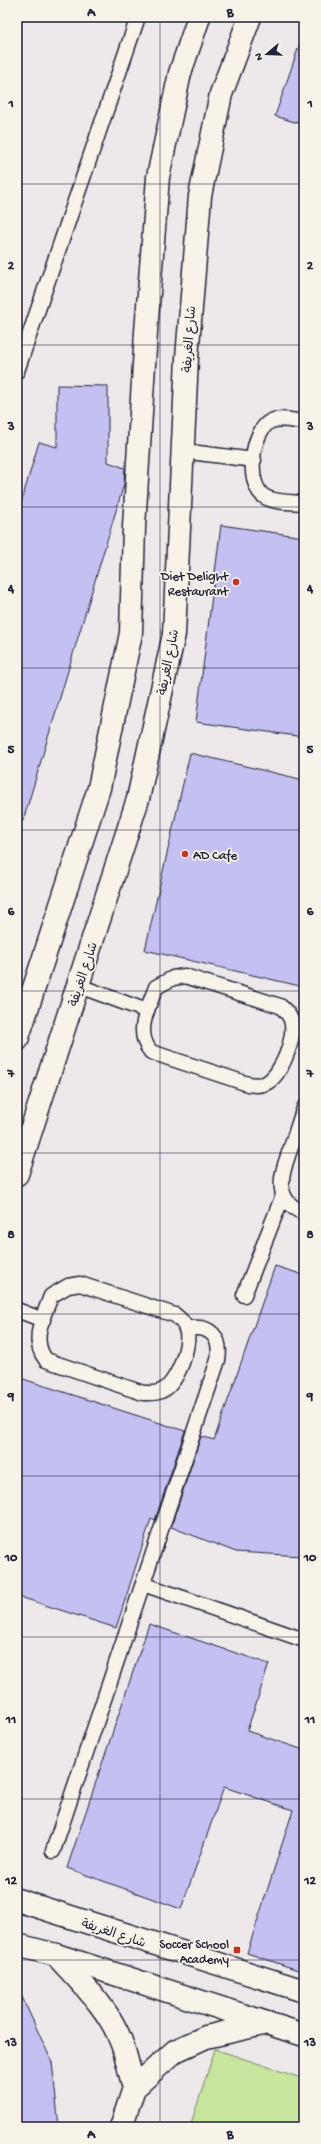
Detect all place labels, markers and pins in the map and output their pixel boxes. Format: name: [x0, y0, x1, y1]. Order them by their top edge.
place label: Diet Delight Restaurant: [160, 570, 230, 600]
marker: Diet Delight Restaurant: [231, 577, 241, 587]
marker: AD Cafe: [180, 849, 190, 859]
place label: AD Cafe: [193, 849, 237, 864]
place label: Soccer School Academy: [159, 1938, 230, 1968]
marker: Soccer School Academy: [232, 1945, 242, 1955]

